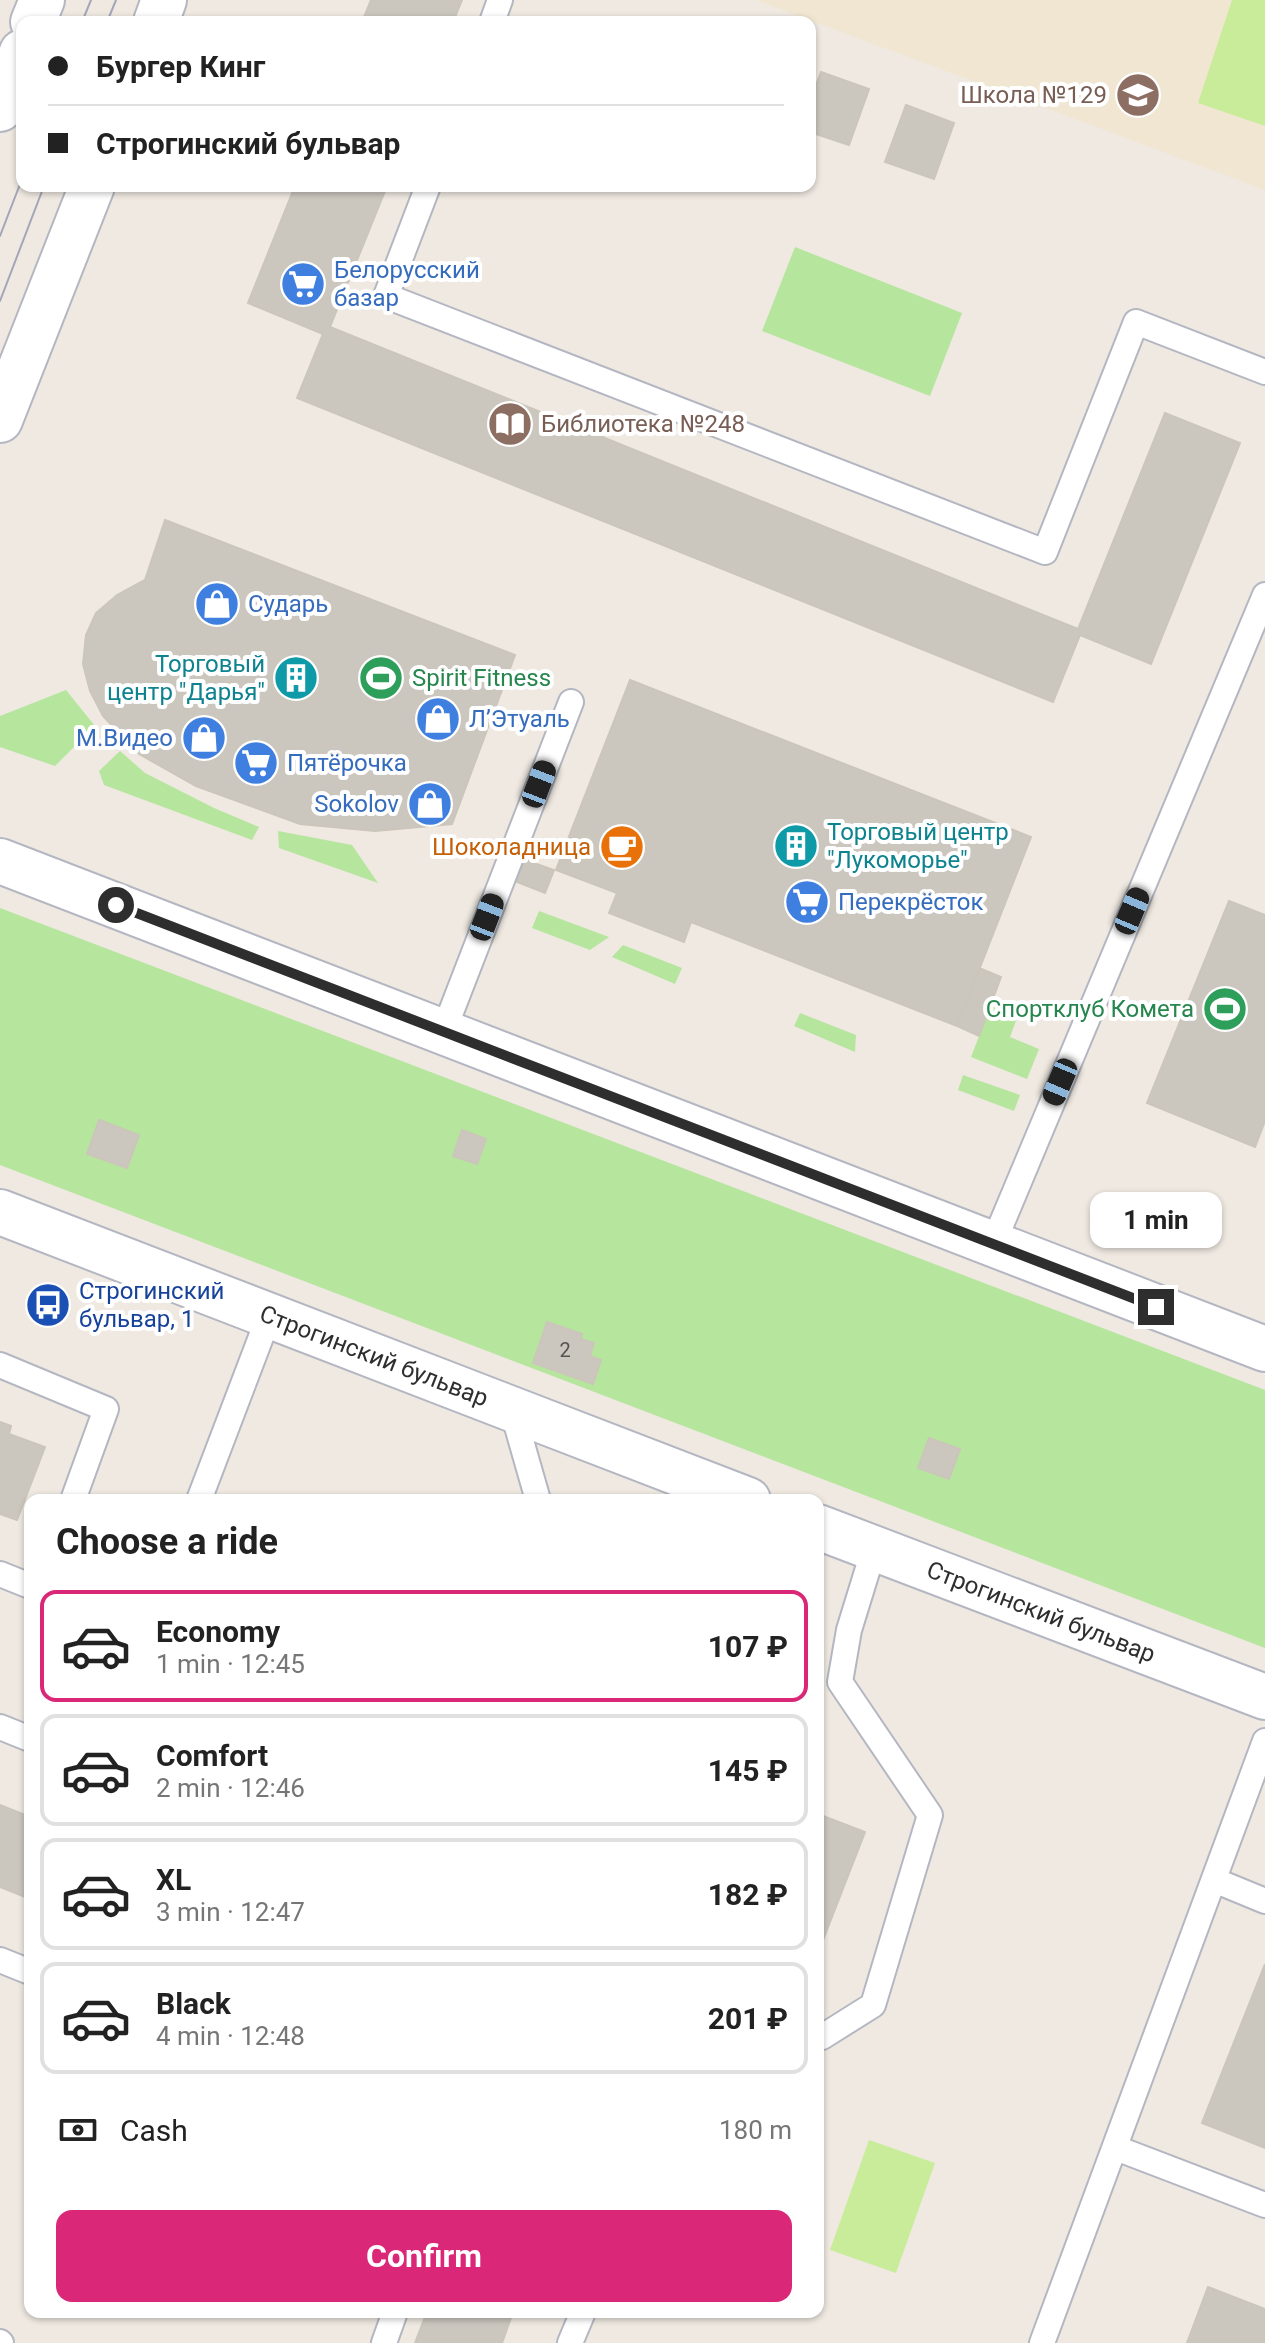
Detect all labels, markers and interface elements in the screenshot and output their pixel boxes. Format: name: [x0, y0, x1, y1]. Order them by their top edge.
text: Бургер Кинг: [96, 49, 265, 84]
school or university icon: Школа №129: [1114, 71, 1162, 119]
place label: Школа №129: [960, 81, 1107, 109]
text: Строгинский бульвар: [96, 126, 401, 161]
place label: Белорусский базар: [334, 256, 480, 312]
supermarket icon: Белорусский базар: [279, 260, 327, 308]
library icon: Библиотека №248: [486, 400, 534, 448]
place label: Библиотека №248: [541, 410, 745, 438]
shop icon: Сударь: [193, 580, 241, 628]
place label: Сударь: [248, 590, 328, 618]
place label: Торговый центр "Дарья": [107, 650, 265, 706]
building icon: Торговый центр "Дарья": [272, 654, 320, 702]
sports icon: Spirit Fitness: [357, 654, 405, 702]
place label: Spirit Fitness: [412, 664, 551, 692]
shop icon: Л’Этуаль: [414, 695, 462, 743]
place label: Л’Этуаль: [469, 705, 570, 733]
shop icon: М.Видео: [180, 714, 228, 762]
place label: М.Видео: [76, 724, 173, 752]
supermarket icon: Пятёрочка: [232, 739, 280, 787]
place label: Пятёрочка: [287, 749, 407, 777]
car: [519, 757, 559, 811]
shop icon: Sokolov: [406, 780, 454, 828]
place label: Sokolov: [314, 790, 399, 818]
place label: Торговый центр "Лукоморье": [827, 818, 1009, 874]
building icon: Торговый центр "Лукоморье": [772, 822, 820, 870]
cafe icon: Шоколадница: [598, 823, 646, 871]
place label: Шоколадница: [432, 833, 591, 861]
supermarket icon: Перекрёсток: [783, 878, 831, 926]
car: [1112, 884, 1152, 938]
route start: [98, 887, 134, 923]
place label: Перекрёсток: [838, 888, 984, 916]
car: [467, 890, 507, 944]
sports icon: Спортклуб Комета: [1201, 985, 1249, 1033]
place label: Спортклуб Комета: [986, 995, 1194, 1023]
car: [1040, 1055, 1080, 1109]
callout: 1 min: [1090, 1191, 1222, 1247]
text: 1 min: [1123, 1205, 1189, 1235]
place label: Строгинский бульвар, 1: [79, 1277, 224, 1333]
bus stop icon: Строгинский бульвар, 1: [24, 1281, 72, 1329]
route end: [1138, 1289, 1174, 1325]
street label: Строгинский бульвар: [256, 1299, 492, 1413]
house number: 2: [559, 1338, 571, 1362]
text: Choose a ride: [56, 1521, 278, 1563]
street label: Строгинский бульвар: [923, 1555, 1159, 1669]
icon: car: [60, 1610, 132, 1682]
text: Economy: [156, 1614, 280, 1649]
text: 107 ₽: [708, 1629, 788, 1664]
text: 1 min · 12:45: [156, 1649, 305, 1679]
icon: car: [60, 1734, 132, 1806]
text: Comfort: [156, 1738, 268, 1773]
text: 145 ₽: [708, 1753, 788, 1788]
text: 2 min · 12:46: [156, 1773, 305, 1803]
icon: car: [60, 1858, 132, 1930]
text: XL: [156, 1862, 191, 1897]
text: 182 ₽: [708, 1877, 788, 1912]
text: 3 min · 12:47: [156, 1897, 305, 1927]
icon: car: [60, 1982, 132, 2054]
text: Black: [156, 1986, 231, 2021]
text: 201 ₽: [708, 2001, 788, 2036]
text: 4 min · 12:48: [156, 2021, 305, 2051]
icon: cash: [56, 2108, 100, 2152]
text: Cash: [120, 2113, 188, 2148]
text: 180 m: [719, 2115, 792, 2145]
button: Confirm: [56, 2210, 792, 2302]

